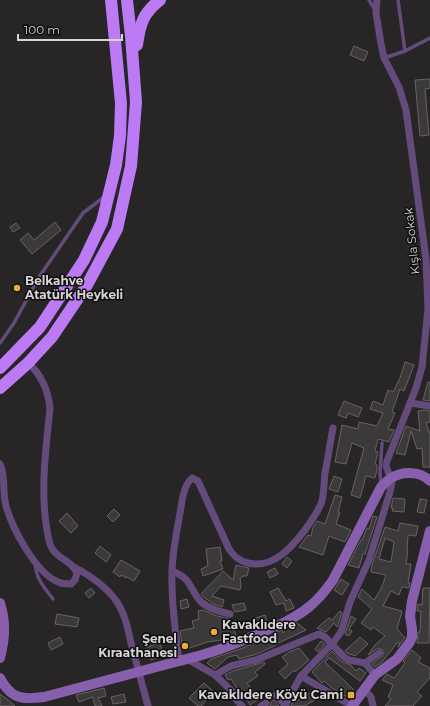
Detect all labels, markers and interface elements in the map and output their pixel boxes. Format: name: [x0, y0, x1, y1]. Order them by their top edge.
scale bar: [18, 16, 122, 42]
text: 100 m: [24, 22, 60, 37]
street label: Kışla Sokak: [400, 206, 422, 275]
place label: Belkahve Atatürk Heykeli: [24, 273, 123, 302]
marker: Belkahve Atatürk Heykeli: [12, 283, 22, 293]
place label: Kavaklıdere Fastfood: [222, 617, 296, 646]
marker: Kavaklıdere Fastfood: [209, 627, 219, 637]
place label: Şenel Kıraathanesi: [98, 631, 177, 660]
marker: Şenel Kıraathanesi: [180, 641, 190, 651]
place label: Kavaklıdere Köyü Cami: [198, 687, 343, 702]
marker: Kavaklıdere Köyü Cami: [346, 690, 356, 700]

